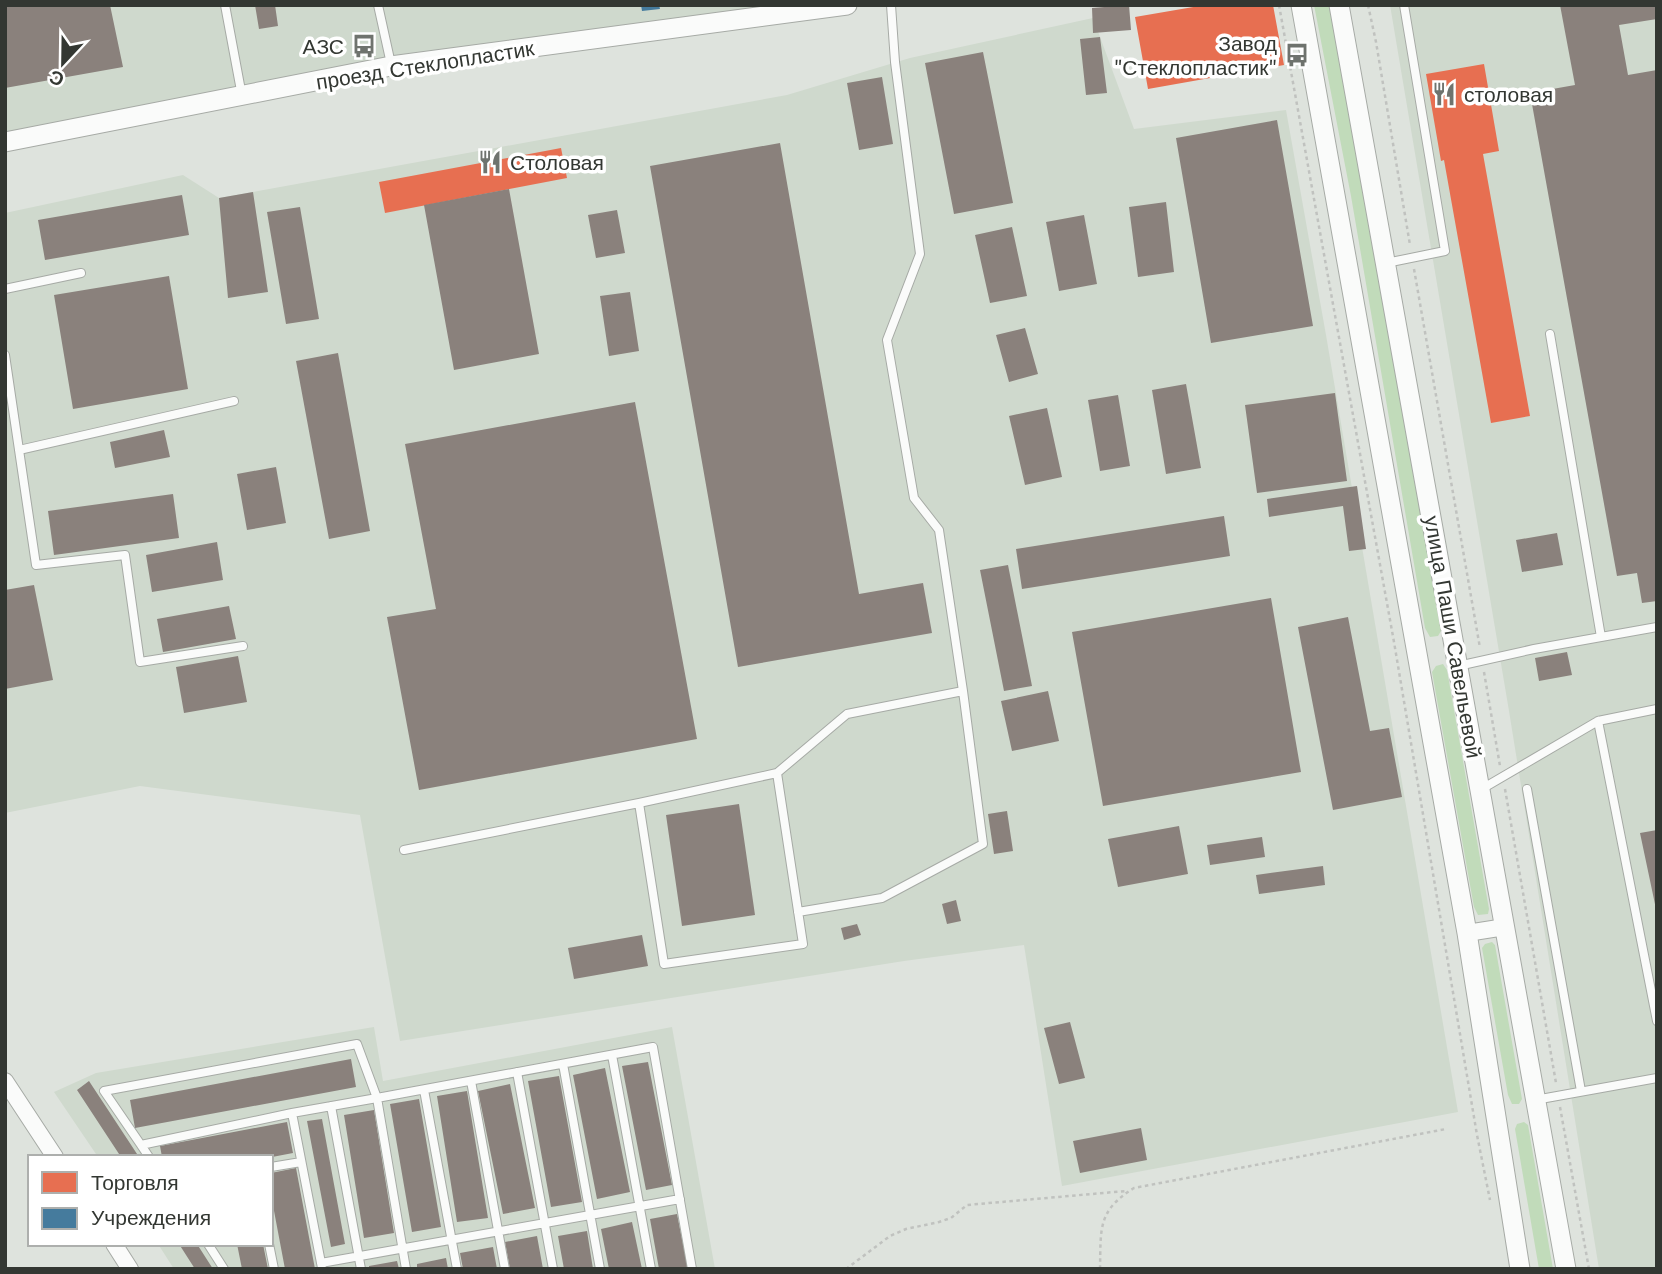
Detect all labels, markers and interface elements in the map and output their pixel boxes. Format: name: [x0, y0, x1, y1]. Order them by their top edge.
north arrow: [28, 28, 98, 98]
place label: Завод "Стеклопластик": [1114, 31, 1277, 80]
bus stop icon: АЗС: [350, 32, 378, 60]
place label: АЗС: [303, 34, 344, 59]
street label: проезд Стеклопластик: [314, 35, 537, 95]
bus stop icon: Завод "Стеклопластик": [1283, 41, 1311, 69]
text: С: [46, 65, 67, 92]
restaurant icon: столовая: [1430, 80, 1458, 108]
place label: столовая: [1464, 82, 1553, 107]
restaurant icon: Столовая: [476, 148, 504, 176]
place label: Столовая: [510, 150, 604, 175]
street label: улица Паши Савельевой: [1419, 514, 1487, 760]
legend: [28, 1155, 273, 1246]
text: Торговля: [91, 1170, 179, 1195]
text: Учреждения: [91, 1205, 211, 1230]

